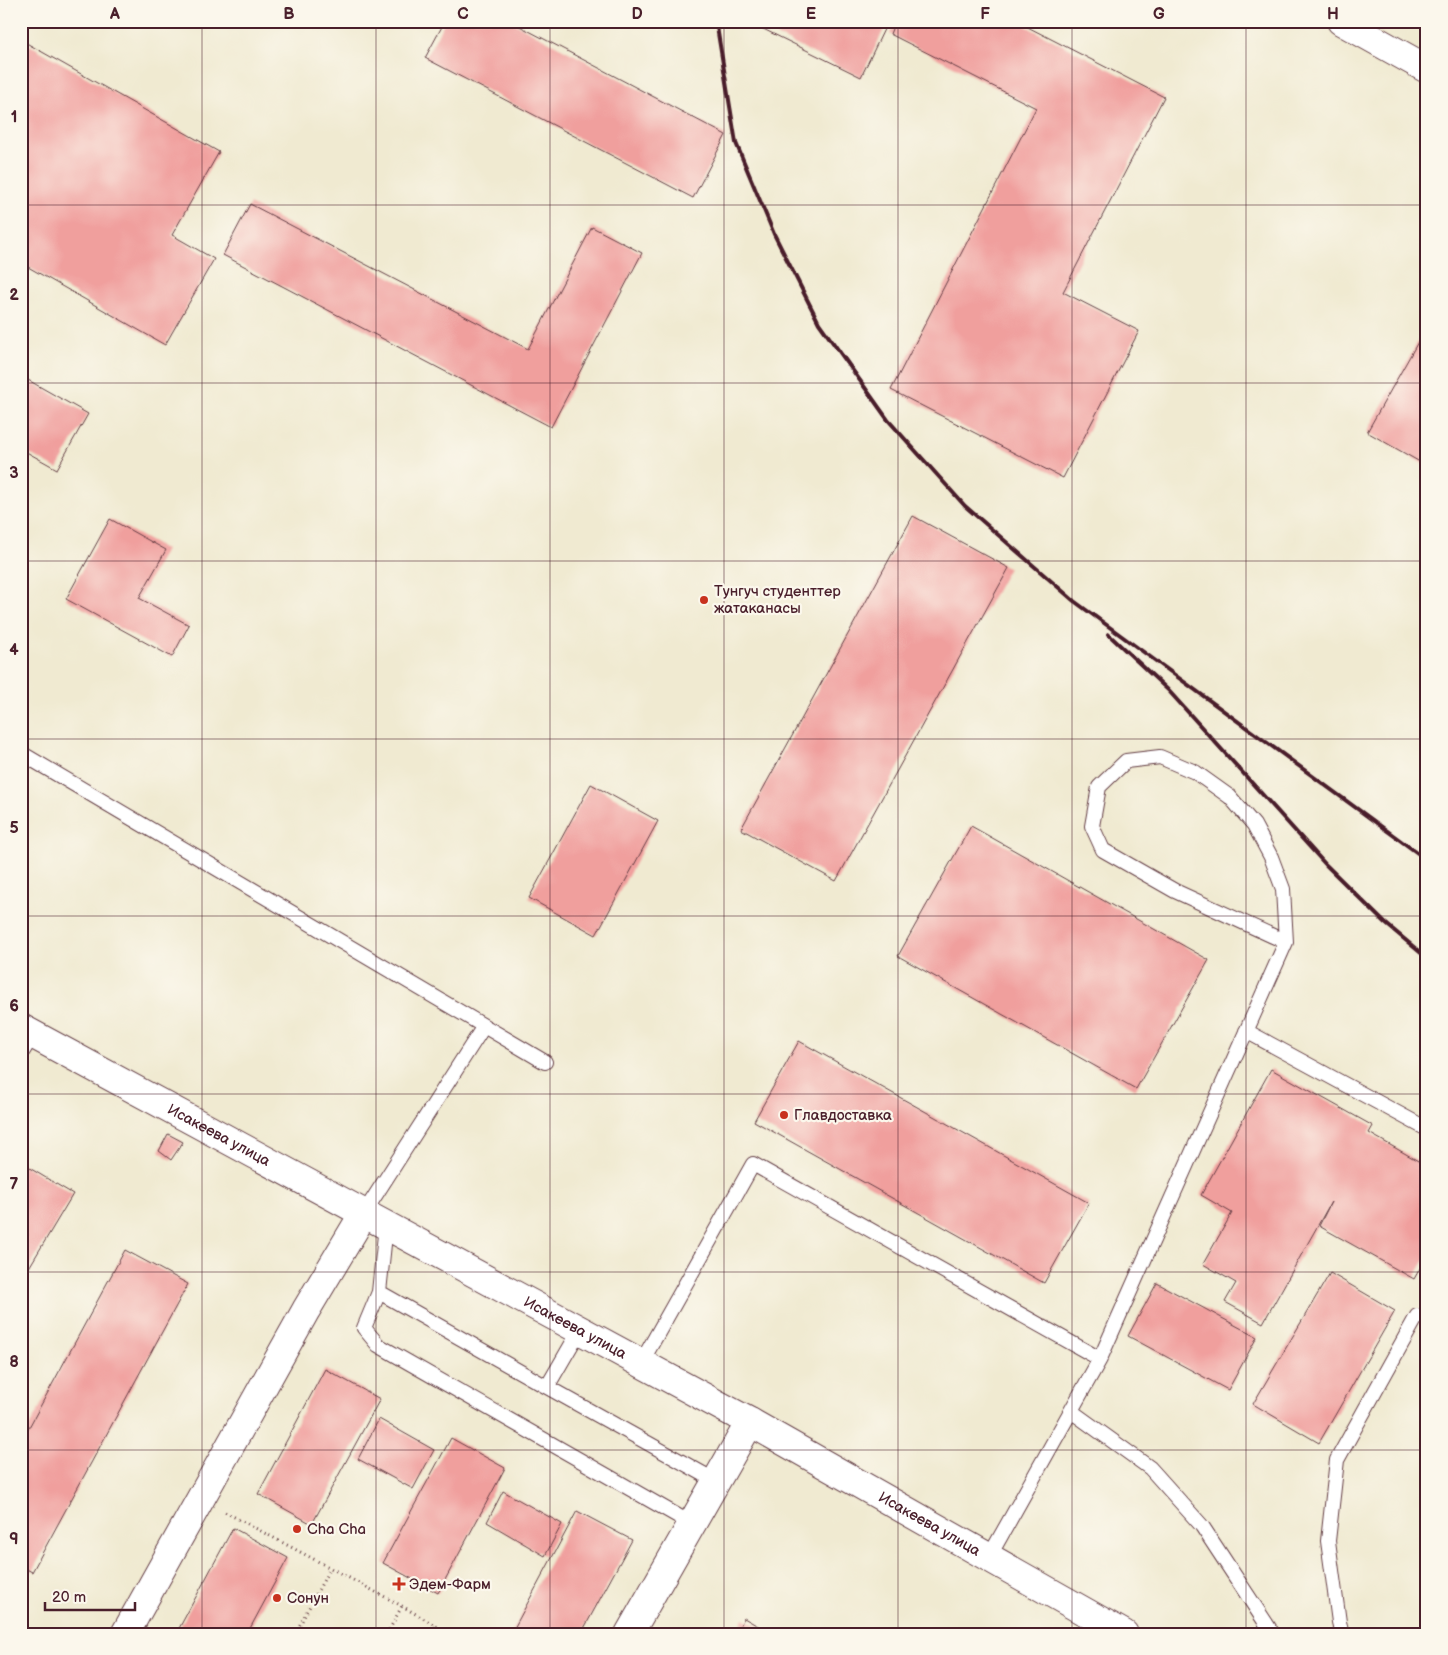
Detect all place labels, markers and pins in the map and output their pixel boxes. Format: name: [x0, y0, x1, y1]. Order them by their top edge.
place label: Тунгуч студенттер жатаканасы: [714, 582, 841, 618]
marker: Тунгуч студенттер жатаканасы: [698, 594, 710, 606]
place label: Главдоставка: [794, 1106, 892, 1125]
marker: Главдоставка: [778, 1109, 790, 1121]
place label: Cha Cha: [307, 1520, 366, 1539]
marker: Cha Cha: [291, 1523, 303, 1535]
place label: Эдем-Фарм: [409, 1575, 491, 1594]
marker: Эдем-Фарм: [393, 1578, 405, 1590]
place label: Сонун: [287, 1589, 329, 1608]
marker: Сонун: [271, 1592, 283, 1604]

